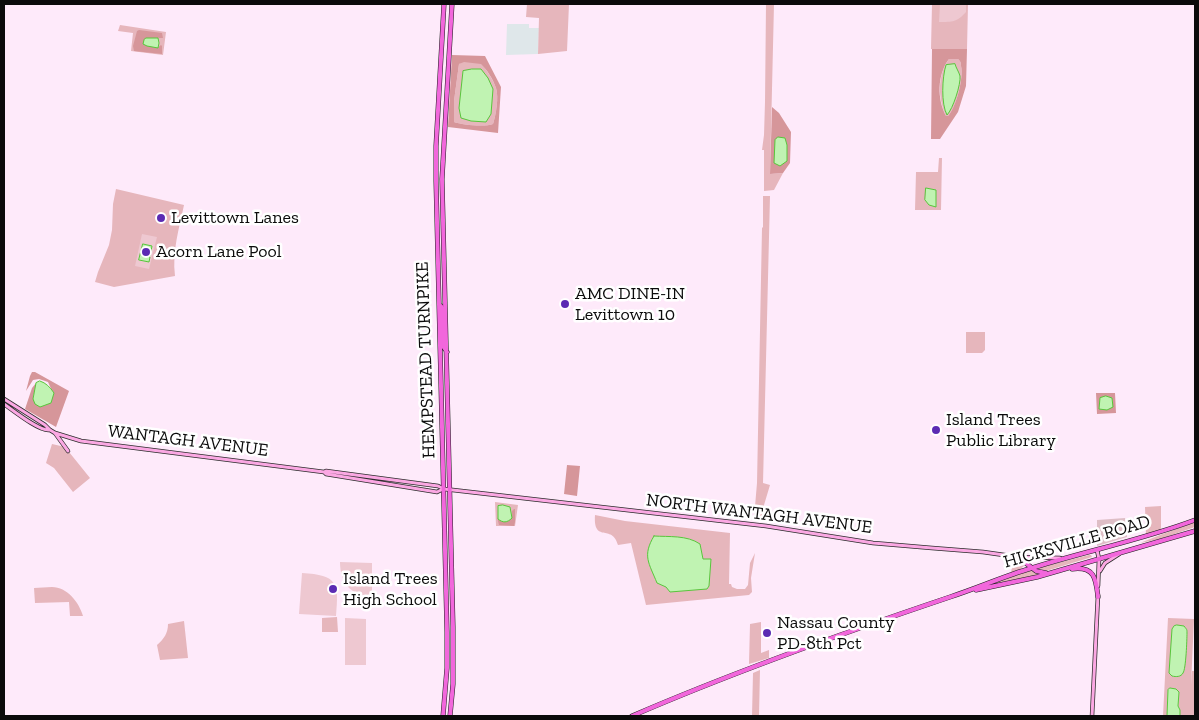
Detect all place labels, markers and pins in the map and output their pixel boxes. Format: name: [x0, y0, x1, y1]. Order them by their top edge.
place label: Levittown Lanes: [171, 207, 299, 229]
marker: Levittown Lanes: [155, 212, 167, 224]
place label: Acorn Lane Pool: [156, 241, 281, 263]
marker: Acorn Lane Pool: [140, 246, 152, 258]
place label: AMC DINE-IN Levittown 10: [575, 283, 685, 326]
marker: AMC DINE-IN Levittown 10: [559, 298, 571, 310]
place label: Island Trees Public Library: [946, 409, 1056, 452]
marker: Island Trees Public Library: [930, 424, 942, 436]
place label: Island Trees High School: [343, 568, 438, 610]
marker: Island Trees High School: [327, 583, 339, 595]
place label: Nassau County PD-8th Pct: [777, 612, 894, 654]
marker: Nassau County PD-8th Pct: [761, 627, 773, 639]

